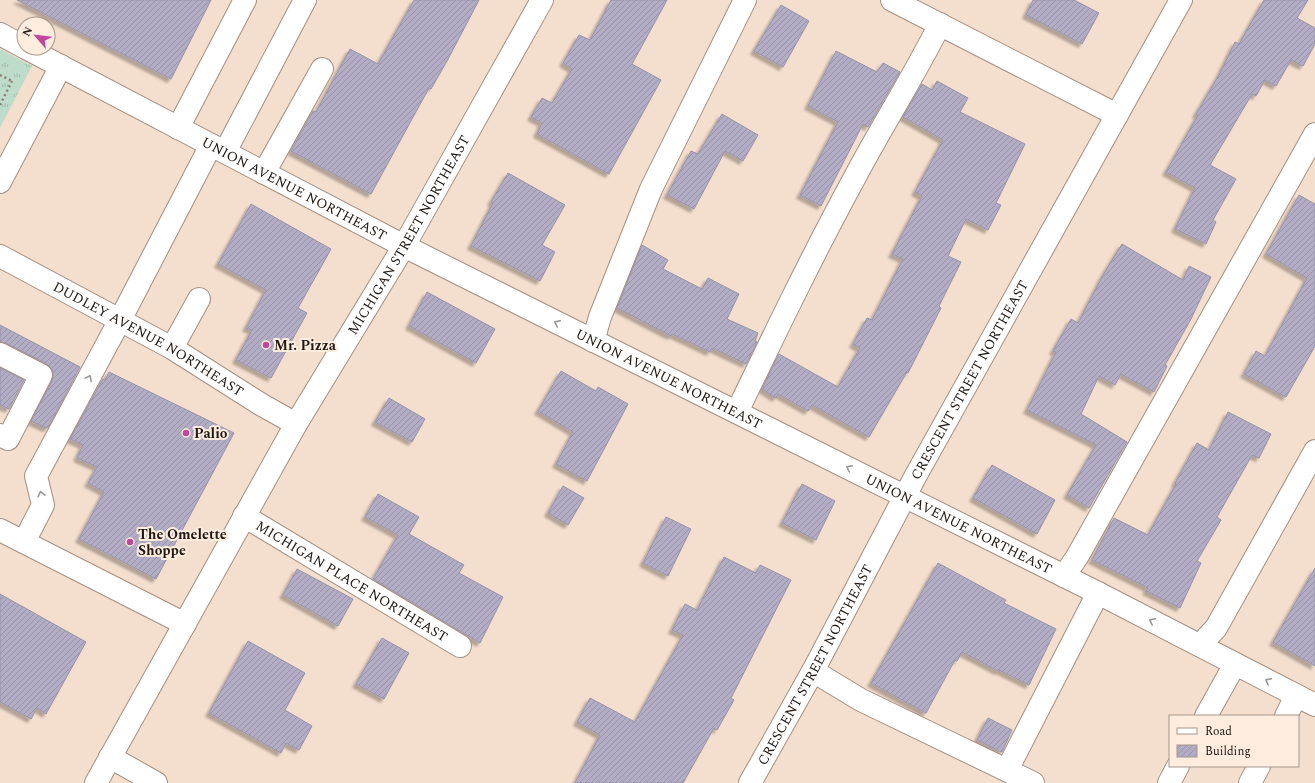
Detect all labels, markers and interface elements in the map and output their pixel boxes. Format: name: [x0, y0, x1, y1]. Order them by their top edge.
north arrow: [16, 16, 56, 56]
text: N: [18, 24, 37, 39]
street label: MICHIGAN STREET NORTHEAST: [343, 131, 475, 339]
street label: UNION AVENUE NORTHEAST: [198, 132, 391, 246]
street label: DUDLEY AVENUE NORTHEAST: [49, 276, 248, 402]
street label: CRESCENT STREET NORTHEAST: [906, 276, 1034, 484]
one-way arrow: [554, 320, 561, 328]
street label: UNION AVENUE NORTHEAST: [572, 323, 766, 435]
place label: Mr. Pizza: [274, 335, 337, 356]
marker: Mr. Pizza: [261, 340, 271, 350]
one-way arrow: [84, 375, 91, 382]
place label: Palio: [194, 423, 228, 444]
marker: Palio: [181, 428, 191, 438]
one-way arrow: [846, 465, 853, 473]
street label: UNION AVENUE NORTHEAST: [862, 468, 1056, 579]
one-way arrow: [37, 491, 45, 497]
street label: MICHIGAN PLACE NORTHEAST: [252, 515, 452, 647]
place label: The Omelette Shoppe: [138, 524, 227, 561]
marker: The Omelette Shoppe: [125, 537, 135, 547]
street label: CRESCENT STREET NORTHEAST: [752, 561, 878, 769]
one-way arrow: [1149, 618, 1157, 626]
one-way arrow: [1265, 678, 1272, 686]
legend: [1169, 715, 1299, 767]
text: Road: [1205, 722, 1232, 741]
text: Building: [1205, 742, 1251, 761]

